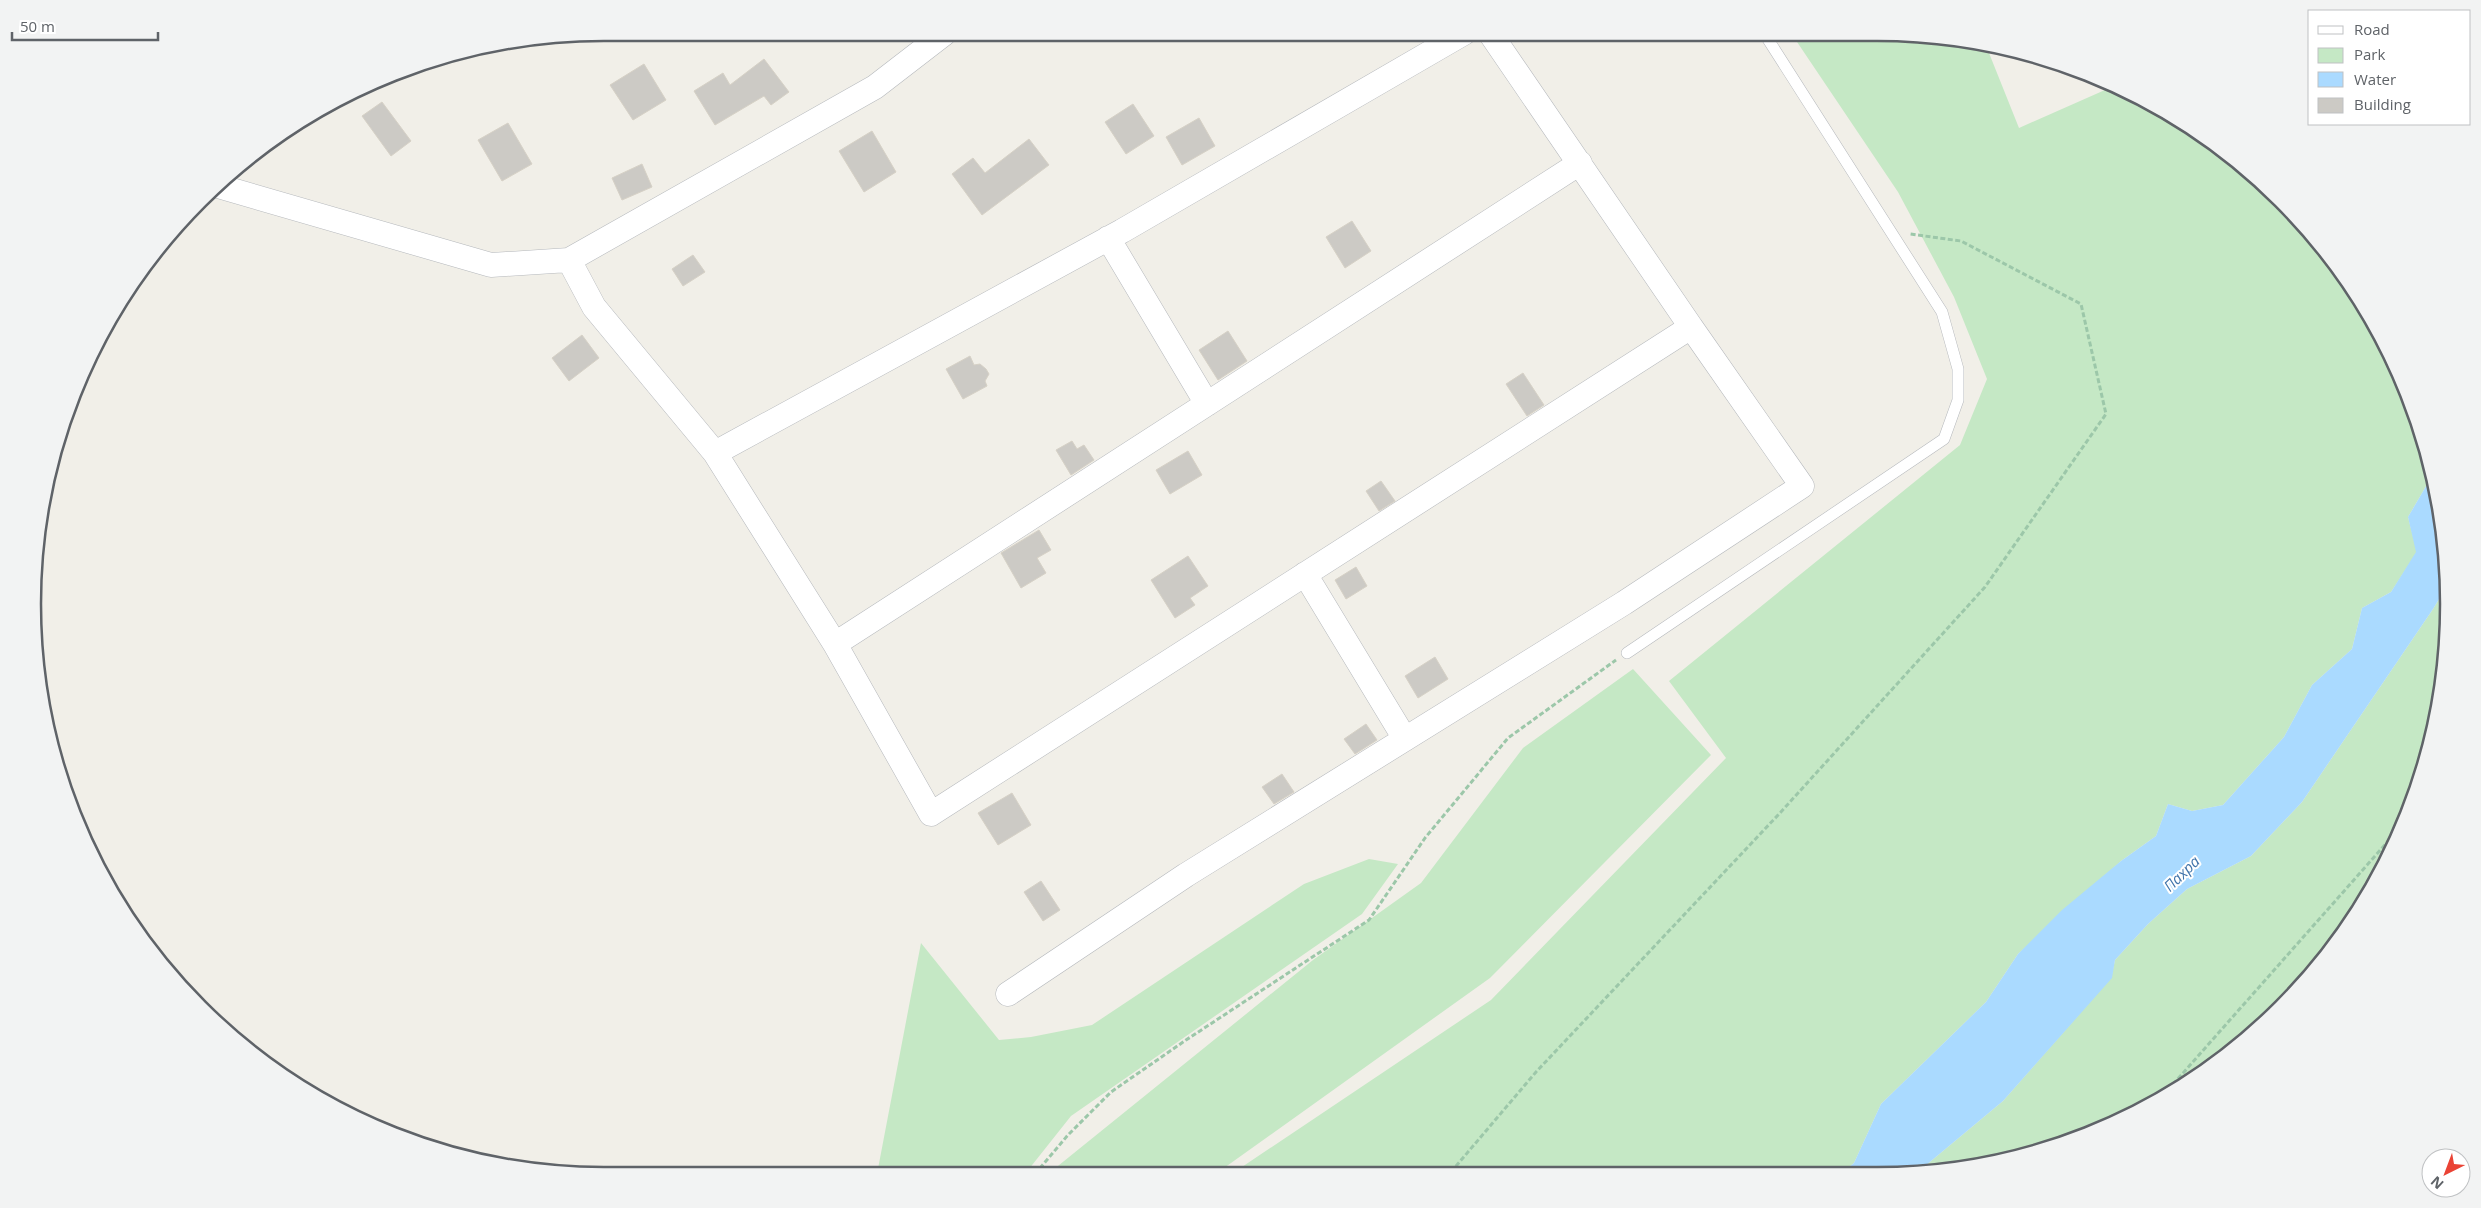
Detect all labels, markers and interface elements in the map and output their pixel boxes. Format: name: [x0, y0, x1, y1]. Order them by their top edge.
scale bar: [12, 10, 159, 42]
legend: [2308, 10, 2471, 125]
text: 50 m: [20, 16, 55, 36]
text: Road: [2354, 19, 2390, 39]
text: Park: [2354, 44, 2385, 64]
text: Water: [2354, 69, 2396, 89]
text: Building: [2354, 94, 2411, 114]
water label: Пахра: [2159, 851, 2204, 895]
north arrow: [2421, 1148, 2471, 1198]
text: N: [2426, 1172, 2448, 1194]

